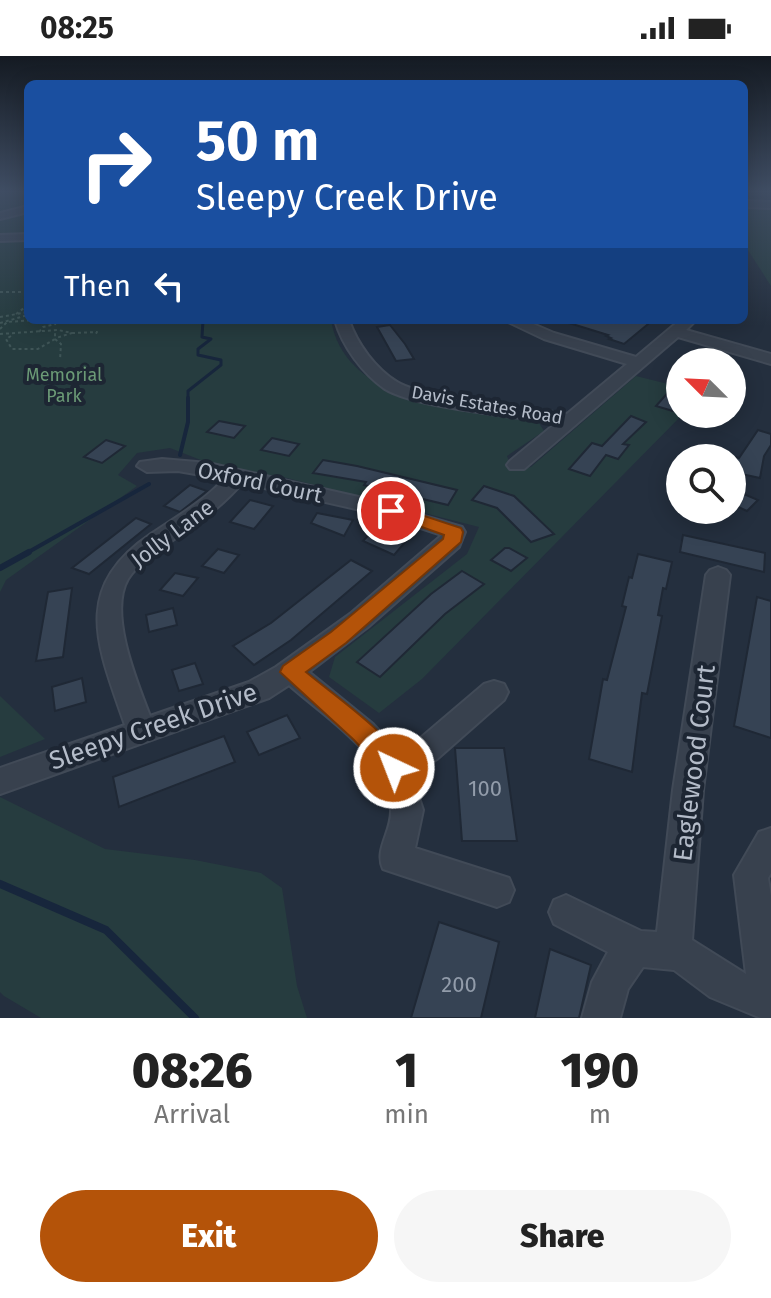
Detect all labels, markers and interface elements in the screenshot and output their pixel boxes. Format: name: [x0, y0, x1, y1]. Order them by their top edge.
text: 08:25: [40, 10, 114, 46]
text: 50 m: [196, 108, 319, 175]
icon: right: [64, 112, 168, 216]
text: Sleepy Creek Drive: [196, 176, 498, 220]
icon: left: [147, 264, 191, 308]
text: Then: [64, 268, 131, 304]
north arrow: [666, 348, 746, 428]
map controls: [666, 348, 746, 524]
park label: Memorial Park: [26, 364, 102, 407]
street label: Davis Estates Road: [410, 381, 564, 429]
button: search: [666, 444, 746, 524]
street label: Oxford Court: [195, 456, 325, 509]
pin: [357, 477, 425, 545]
icon: arrive: [369, 489, 413, 533]
street label: Jolly Lane: [126, 494, 219, 573]
street label: Eaglewood Court: [667, 662, 722, 863]
street label: Sleepy Creek Drive: [45, 676, 261, 777]
position arrow: [352, 726, 436, 810]
house number: 100: [468, 775, 502, 802]
house number: 200: [441, 971, 477, 998]
text: 08:26: [132, 1042, 253, 1100]
text: 1: [395, 1042, 418, 1100]
text: 190: [561, 1042, 639, 1100]
text: Arrival: [154, 1099, 230, 1130]
text: min: [384, 1099, 429, 1130]
text: m: [589, 1099, 611, 1130]
button: Exit: [40, 1190, 378, 1282]
button: Share: [394, 1190, 731, 1282]

